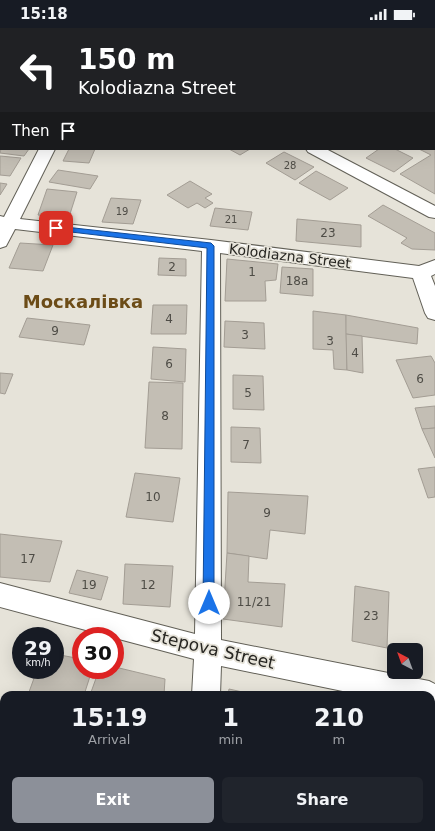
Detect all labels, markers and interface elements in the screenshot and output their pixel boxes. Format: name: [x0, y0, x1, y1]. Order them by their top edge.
text: 15:18: [20, 5, 68, 23]
text: 150 m: [78, 43, 175, 76]
icon: left: [12, 44, 64, 96]
text: Kolodiazna Street: [78, 77, 236, 98]
icon: arrive: [57, 120, 79, 142]
text: Then: [12, 122, 49, 140]
house number: 28: [284, 160, 296, 171]
house number: 19: [116, 206, 128, 217]
pin: [39, 211, 73, 245]
house number: 21: [225, 214, 237, 225]
icon: arrive: [45, 217, 67, 239]
house number: 23: [320, 226, 336, 240]
street label: Kolodiazna Street: [228, 241, 352, 271]
house number: 2: [168, 260, 176, 274]
house number: 1: [248, 265, 256, 279]
house number: 18а: [286, 274, 308, 288]
district label: Москалівка: [23, 291, 143, 312]
house number: 4: [165, 312, 173, 326]
house number: 9: [51, 324, 59, 338]
house number: 3: [241, 328, 249, 342]
house number: 3: [326, 334, 334, 348]
house number: 4: [351, 346, 359, 360]
house number: 6: [165, 357, 173, 371]
house number: 6: [416, 372, 424, 386]
house number: 5: [244, 386, 252, 400]
house number: 8: [161, 409, 169, 423]
house number: 7: [242, 438, 250, 452]
house number: 10: [145, 490, 161, 504]
house number: 9: [263, 506, 271, 520]
house number: 17: [20, 552, 36, 566]
house number: 19: [81, 578, 97, 592]
house number: 12: [140, 578, 156, 592]
position arrow: [188, 582, 230, 624]
house number: 11/21: [237, 595, 271, 609]
house number: 23: [363, 609, 379, 623]
street label: Stepova Street: [149, 625, 277, 673]
speed limit sign: 30: [72, 627, 124, 679]
text: 29: [24, 636, 52, 660]
north arrow: [387, 643, 423, 679]
map controls: [387, 643, 423, 679]
text: km/h: [25, 657, 51, 668]
text: 15:19: [71, 704, 147, 732]
text: 1: [222, 704, 239, 732]
text: 210: [314, 704, 364, 732]
text: Arrival: [88, 732, 130, 747]
text: min: [218, 732, 243, 747]
text: m: [333, 732, 345, 747]
button: Exit: [12, 777, 214, 823]
button: Share: [222, 777, 423, 823]

